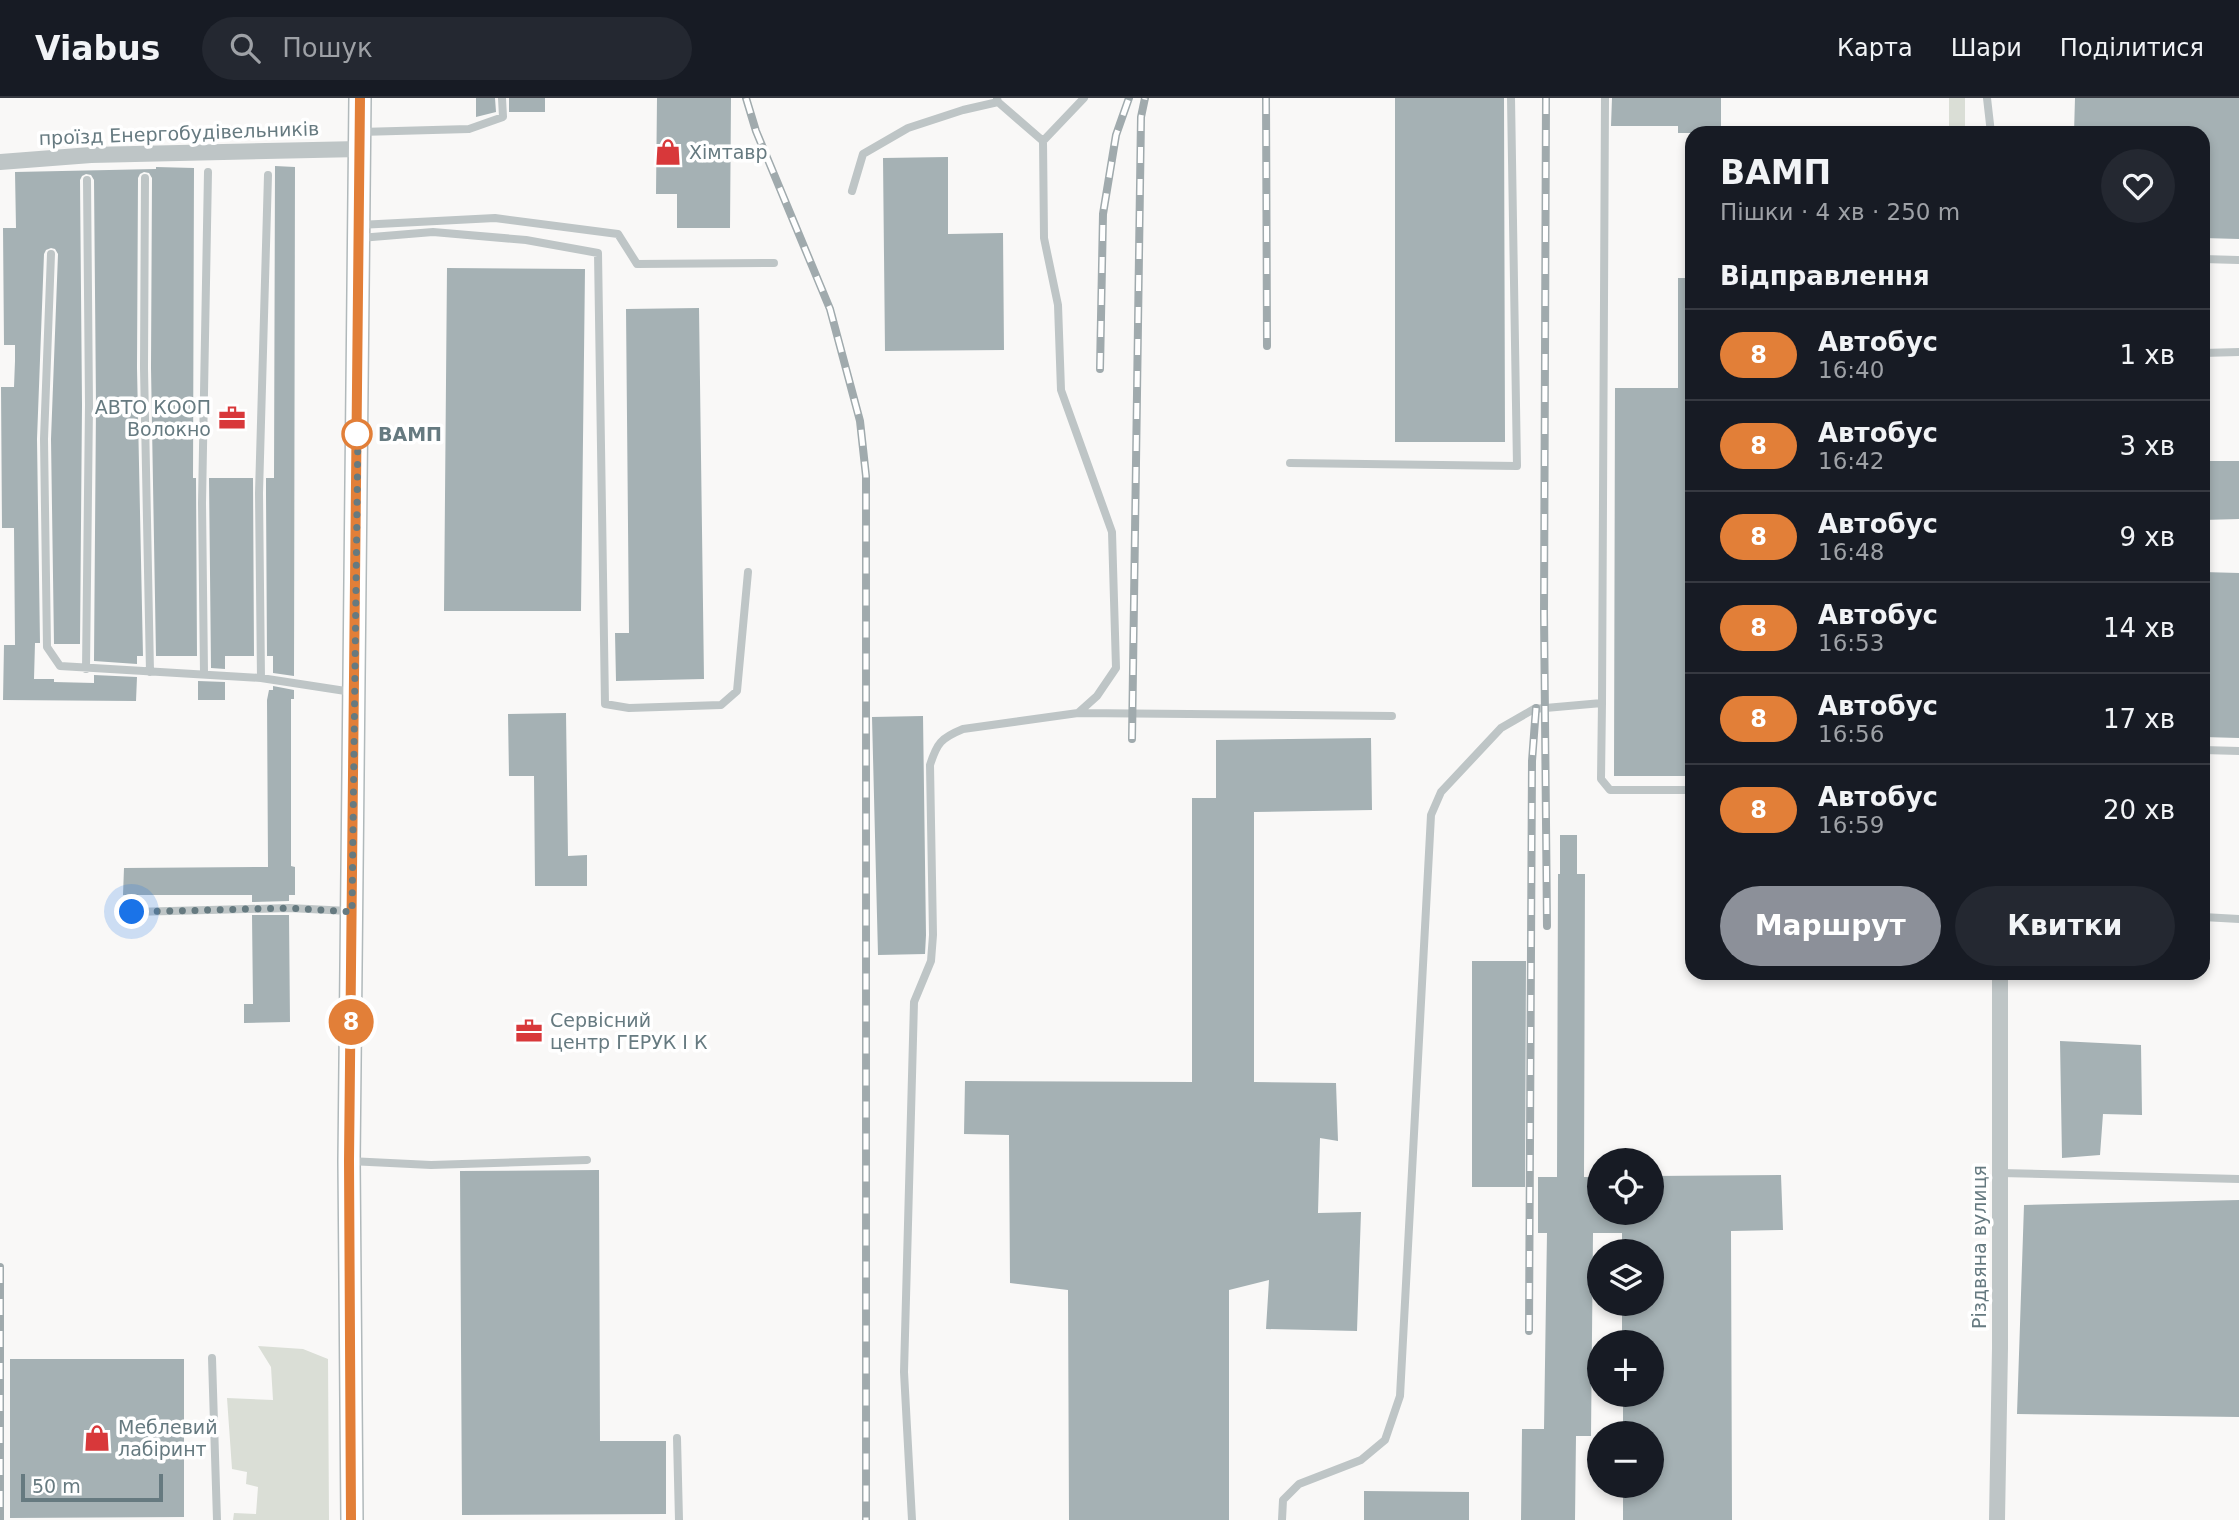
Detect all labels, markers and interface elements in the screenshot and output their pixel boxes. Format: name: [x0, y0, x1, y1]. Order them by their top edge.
search box: [202, 17, 692, 80]
text: Viabus: [35, 29, 160, 68]
icon: search: [226, 29, 264, 67]
text: Пошук: [282, 33, 373, 63]
text: Карта: [1837, 34, 1913, 62]
text: Шари: [1951, 34, 2022, 62]
text: Поділитися: [2060, 34, 2204, 62]
street label: проїзд Енергобудівельників: [38, 117, 320, 149]
shop icon: Хімтавр: [653, 137, 683, 167]
place label: Хімтавр: [689, 141, 768, 163]
button: heart: [2101, 149, 2175, 223]
text: ВАМП: [1720, 153, 1831, 192]
text: Пішки · 4 хв · 250 m: [1720, 199, 1960, 225]
text: Відправлення: [1720, 261, 1930, 291]
text: Автобус: [1818, 327, 1938, 357]
text: 1 хв: [2119, 340, 2175, 370]
text: 8: [1750, 341, 1767, 369]
text: 16:40: [1818, 357, 1884, 383]
place label: АВТО КООП Волокно: [95, 396, 211, 440]
office icon: АВТО КООП Волокно: [217, 403, 247, 433]
text: Автобус: [1818, 418, 1938, 448]
marker: ВАМП: [342, 419, 372, 449]
place label: ВАМП: [378, 423, 442, 445]
text: 3 хв: [2119, 431, 2175, 461]
text: 8: [1750, 432, 1767, 460]
text: 16:42: [1818, 448, 1884, 474]
text: Автобус: [1818, 509, 1938, 539]
text: 9 хв: [2119, 522, 2175, 552]
text: 8: [1750, 523, 1767, 551]
text: 16:48: [1818, 539, 1884, 565]
text: Автобус: [1818, 600, 1938, 630]
text: 14 хв: [2103, 613, 2175, 643]
text: 8: [1750, 614, 1767, 642]
text: 16:53: [1818, 630, 1884, 656]
text: Автобус: [1818, 691, 1938, 721]
text: 17 хв: [2103, 704, 2175, 734]
text: 8: [1750, 705, 1767, 733]
text: 16:56: [1818, 721, 1884, 747]
text: Автобус: [1818, 782, 1938, 812]
text: 20 хв: [2103, 795, 2175, 825]
text: 8: [1750, 796, 1767, 824]
text: 16:59: [1818, 812, 1884, 838]
button: Маршрут: [1720, 886, 1941, 966]
button: Квитки: [1955, 886, 2175, 966]
your location: [114, 894, 149, 929]
line badge: 8: [328, 999, 374, 1045]
text: 8: [343, 1008, 359, 1036]
place label: Сервісний центр ГЕРУК І К: [550, 1009, 708, 1053]
office icon: Сервісний центр ГЕРУК І К: [514, 1016, 544, 1046]
map controls: [1587, 1148, 1664, 1498]
button: locate: [1587, 1148, 1664, 1225]
street label: Різдвяна вулиця: [1968, 1165, 1990, 1329]
button: layers: [1587, 1239, 1664, 1316]
button: +: [1587, 1330, 1664, 1407]
place label: Меблевий лабіринт: [118, 1416, 218, 1460]
button: −: [1587, 1421, 1664, 1498]
shop icon: Меблевий лабіринт: [82, 1423, 112, 1453]
scale bar: [21, 1471, 163, 1503]
text: 50 m: [32, 1475, 81, 1497]

